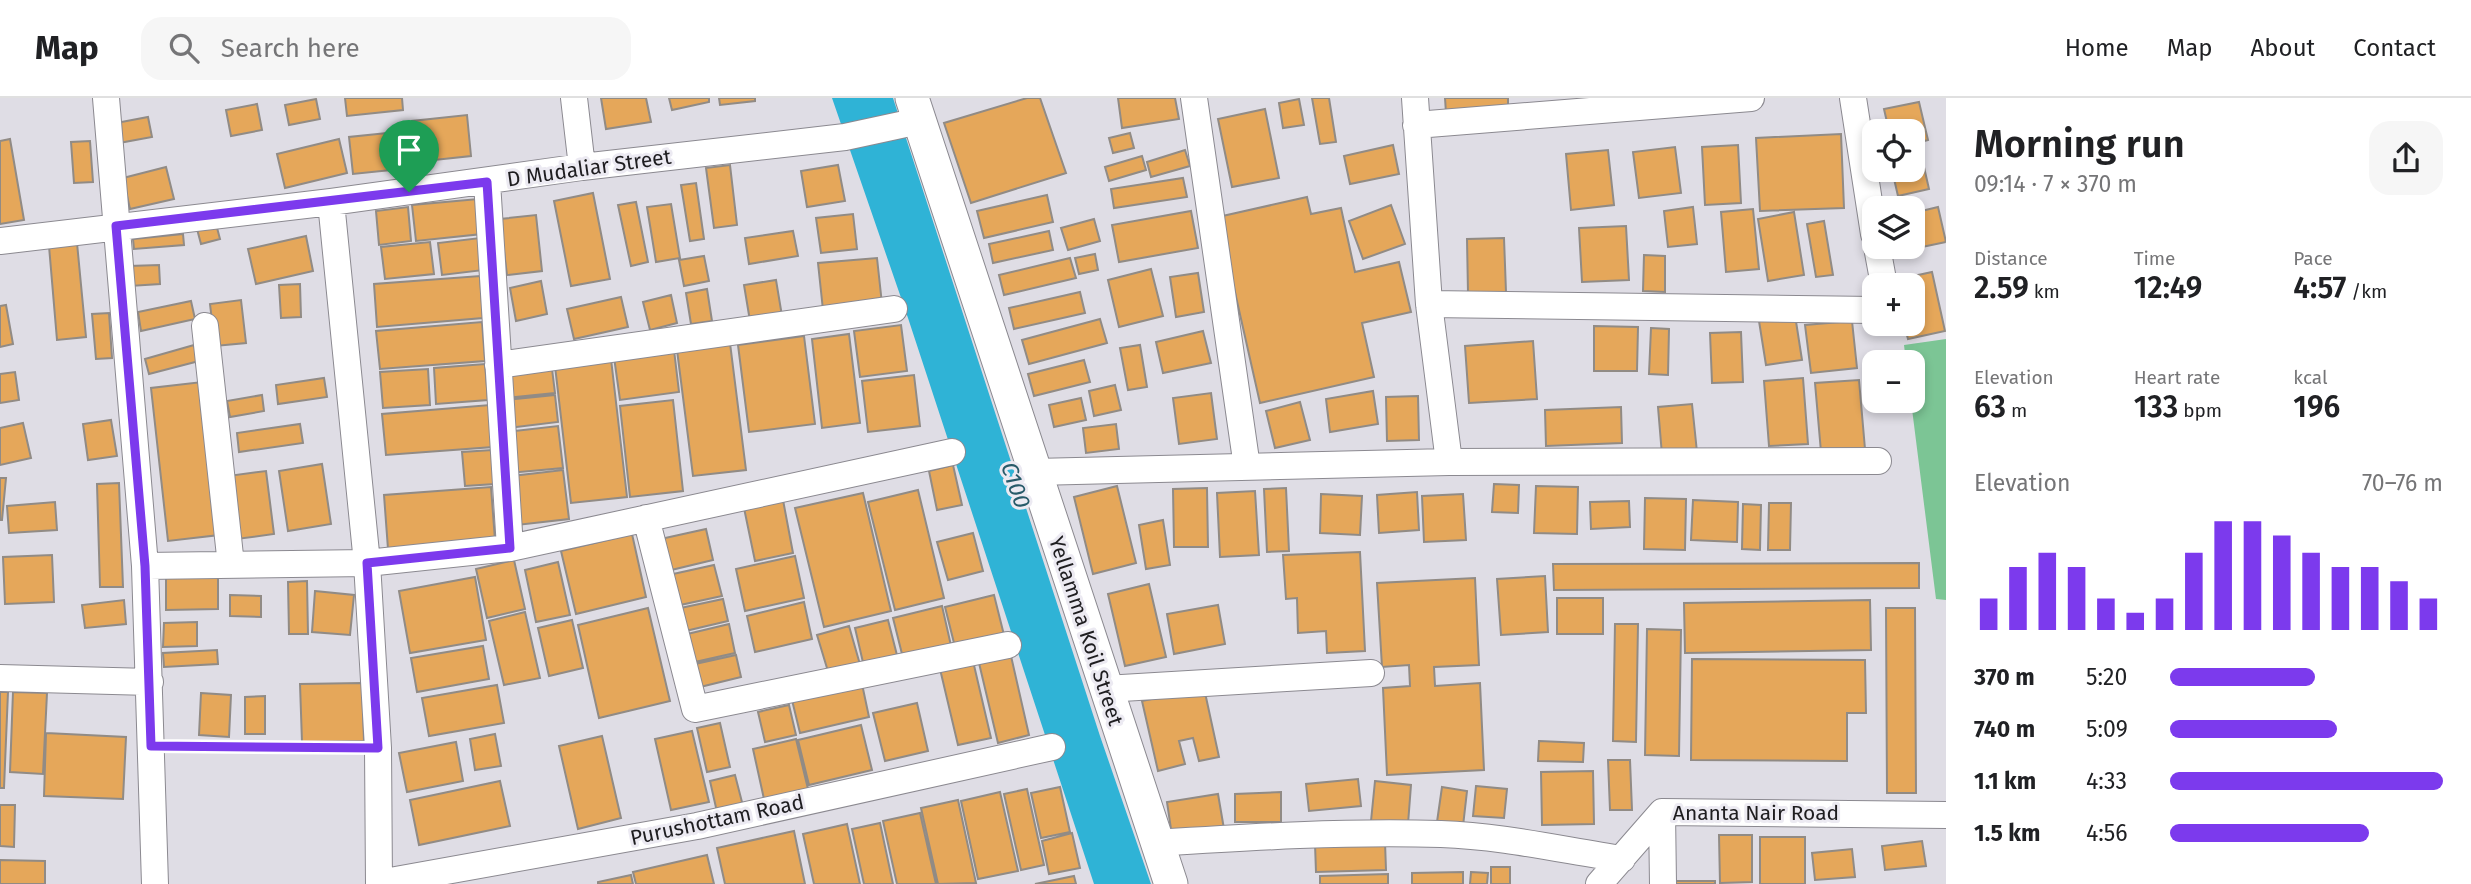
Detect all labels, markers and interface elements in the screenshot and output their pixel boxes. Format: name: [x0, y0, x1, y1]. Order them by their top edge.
search box: [141, 17, 631, 80]
text: Map: [35, 28, 99, 68]
icon: search: [165, 29, 203, 67]
text: Search here: [221, 33, 360, 64]
text: Home: [2065, 34, 2129, 62]
text: Map: [2167, 34, 2213, 62]
text: About: [2251, 34, 2315, 62]
text: Contact: [2353, 34, 2436, 62]
map controls: [1862, 119, 1925, 413]
button: locate: [1862, 119, 1925, 182]
pin: [379, 120, 439, 192]
text: Morning run: [1974, 121, 2185, 167]
button: share: [2369, 121, 2443, 195]
icon: arrive: [390, 131, 428, 169]
street label: D Mudaliar Street: [505, 144, 673, 192]
text: 09:14 · 7 × 370 m: [1974, 170, 2137, 198]
button: layers: [1862, 196, 1925, 259]
text: Distance: [1974, 247, 2048, 270]
text: Time: [2134, 247, 2175, 270]
text: Pace: [2293, 247, 2333, 270]
text: 2.59: [1974, 270, 2029, 306]
text: 12:49: [2134, 270, 2202, 306]
text: 4:57: [2293, 270, 2346, 306]
button: +: [1862, 273, 1925, 336]
text: km: [2029, 280, 2060, 303]
text: /km: [2346, 280, 2387, 303]
button: −: [1862, 350, 1925, 413]
text: Elevation: [1974, 366, 2054, 389]
text: Heart rate: [2134, 366, 2220, 389]
text: kcal: [2293, 366, 2328, 389]
text: 63: [1974, 389, 2006, 425]
text: 133: [2134, 389, 2178, 425]
text: 196: [2293, 389, 2340, 425]
text: m: [2006, 399, 2027, 422]
text: bpm: [2178, 399, 2222, 422]
water label: C100: [995, 458, 1037, 512]
text: Elevation: [1974, 469, 2070, 497]
text: 70–76 m: [2362, 469, 2443, 497]
street label: Yellamma Koil Street: [1043, 533, 1129, 729]
text: 370 m: [1974, 663, 2035, 691]
text: 5:20: [2086, 663, 2127, 691]
text: 740 m: [1974, 715, 2035, 743]
text: 5:09: [2086, 715, 2128, 743]
text: 1.1 km: [1974, 767, 2036, 795]
text: 4:33: [2086, 767, 2127, 795]
street label: Purushottam Road: [628, 789, 806, 851]
street label: Ananta Nair Road: [1673, 800, 1839, 826]
text: 1.5 km: [1974, 819, 2040, 847]
text: 4:56: [2086, 819, 2128, 847]

